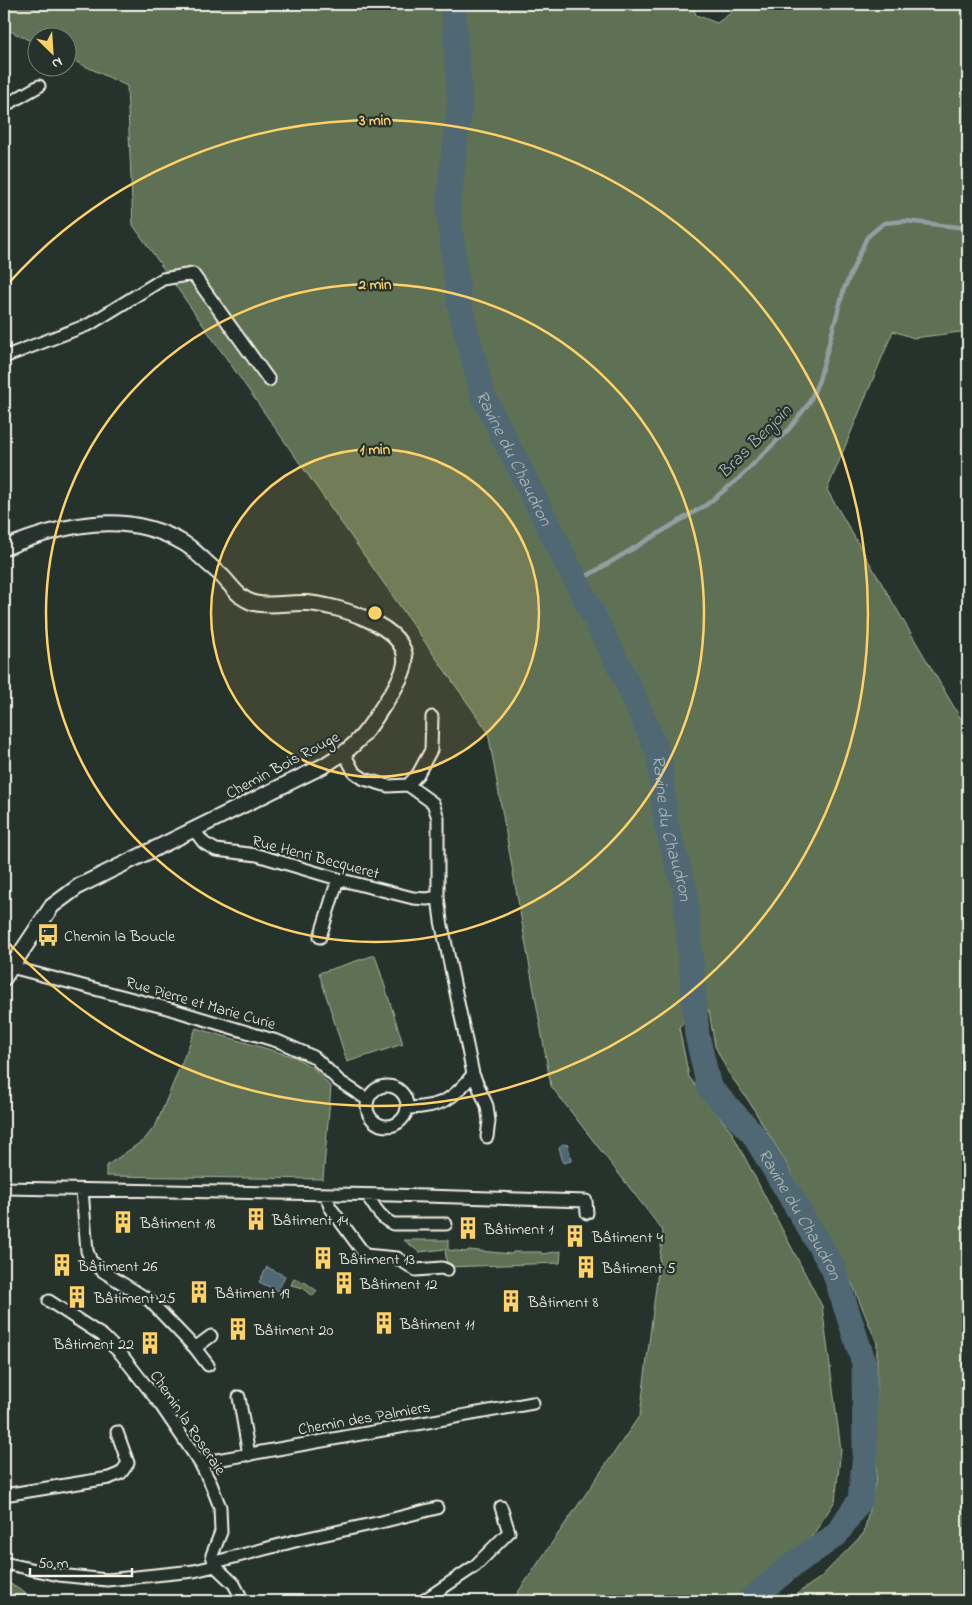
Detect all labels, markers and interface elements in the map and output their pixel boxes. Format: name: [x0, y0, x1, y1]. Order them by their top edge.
north arrow: [28, 28, 78, 78]
text: N: [48, 51, 66, 74]
text: 3 min: [358, 110, 391, 132]
text: 2 min: [358, 274, 392, 296]
water label: Ravine du Chaudron: [467, 387, 558, 532]
water label: Bras Benjoin: [713, 399, 799, 485]
text: 1 min: [360, 439, 391, 461]
centre of rings: [366, 604, 384, 622]
street label: Chemin Bois Rouge: [222, 725, 345, 806]
water label: Ravine du Chaudron: [644, 754, 697, 903]
street label: Rue Henri Becqueret: [249, 829, 382, 887]
bus stop icon: Chemin la Boucle: [35, 922, 61, 948]
place label: Chemin la Boucle: [64, 925, 176, 949]
street label: Rue Pierre et Marie Curie: [122, 971, 279, 1037]
water label: Ravine du Chaudron: [750, 1144, 847, 1285]
building icon: Bâtiment 14: [243, 1206, 269, 1232]
building icon: Bâtiment 18: [110, 1209, 136, 1235]
place label: Bâtiment 14: [271, 1209, 349, 1233]
place label: Bâtiment 18: [139, 1212, 216, 1236]
building icon: Bâtiment 1: [455, 1215, 481, 1241]
place label: Bâtiment 1: [483, 1218, 554, 1242]
building icon: Bâtiment 4: [562, 1223, 588, 1249]
place label: Bâtiment 4: [591, 1226, 664, 1250]
building icon: Bâtiment 13: [310, 1245, 336, 1271]
place label: Bâtiment 13: [338, 1248, 415, 1272]
building icon: Bâtiment 26: [49, 1252, 75, 1278]
building icon: Bâtiment 5: [573, 1254, 599, 1280]
place label: Bâtiment 26: [77, 1255, 158, 1279]
place label: Bâtiment 5: [601, 1257, 676, 1281]
building icon: Bâtiment 12: [331, 1270, 357, 1296]
place label: Bâtiment 12: [359, 1273, 438, 1297]
building icon: Bâtiment 19: [186, 1279, 212, 1305]
place label: Bâtiment 19: [214, 1282, 290, 1306]
building icon: Bâtiment 25: [64, 1284, 90, 1310]
place label: Bâtiment 25: [93, 1287, 176, 1311]
building icon: Bâtiment 8: [498, 1288, 524, 1314]
place label: Bâtiment 8: [527, 1291, 599, 1315]
building icon: Bâtiment 11: [371, 1310, 397, 1336]
place label: Bâtiment 11: [399, 1313, 475, 1337]
building icon: Bâtiment 20: [225, 1316, 251, 1342]
place label: Bâtiment 20: [253, 1319, 333, 1343]
building icon: Bâtiment 22: [137, 1330, 163, 1356]
place label: Bâtiment 22: [53, 1333, 134, 1357]
street label: Chemin la Roseraie: [143, 1366, 232, 1481]
street label: Chemin des Palmiers: [296, 1395, 433, 1442]
scale bar: [30, 1545, 132, 1577]
text: 50 m: [38, 1553, 69, 1575]

